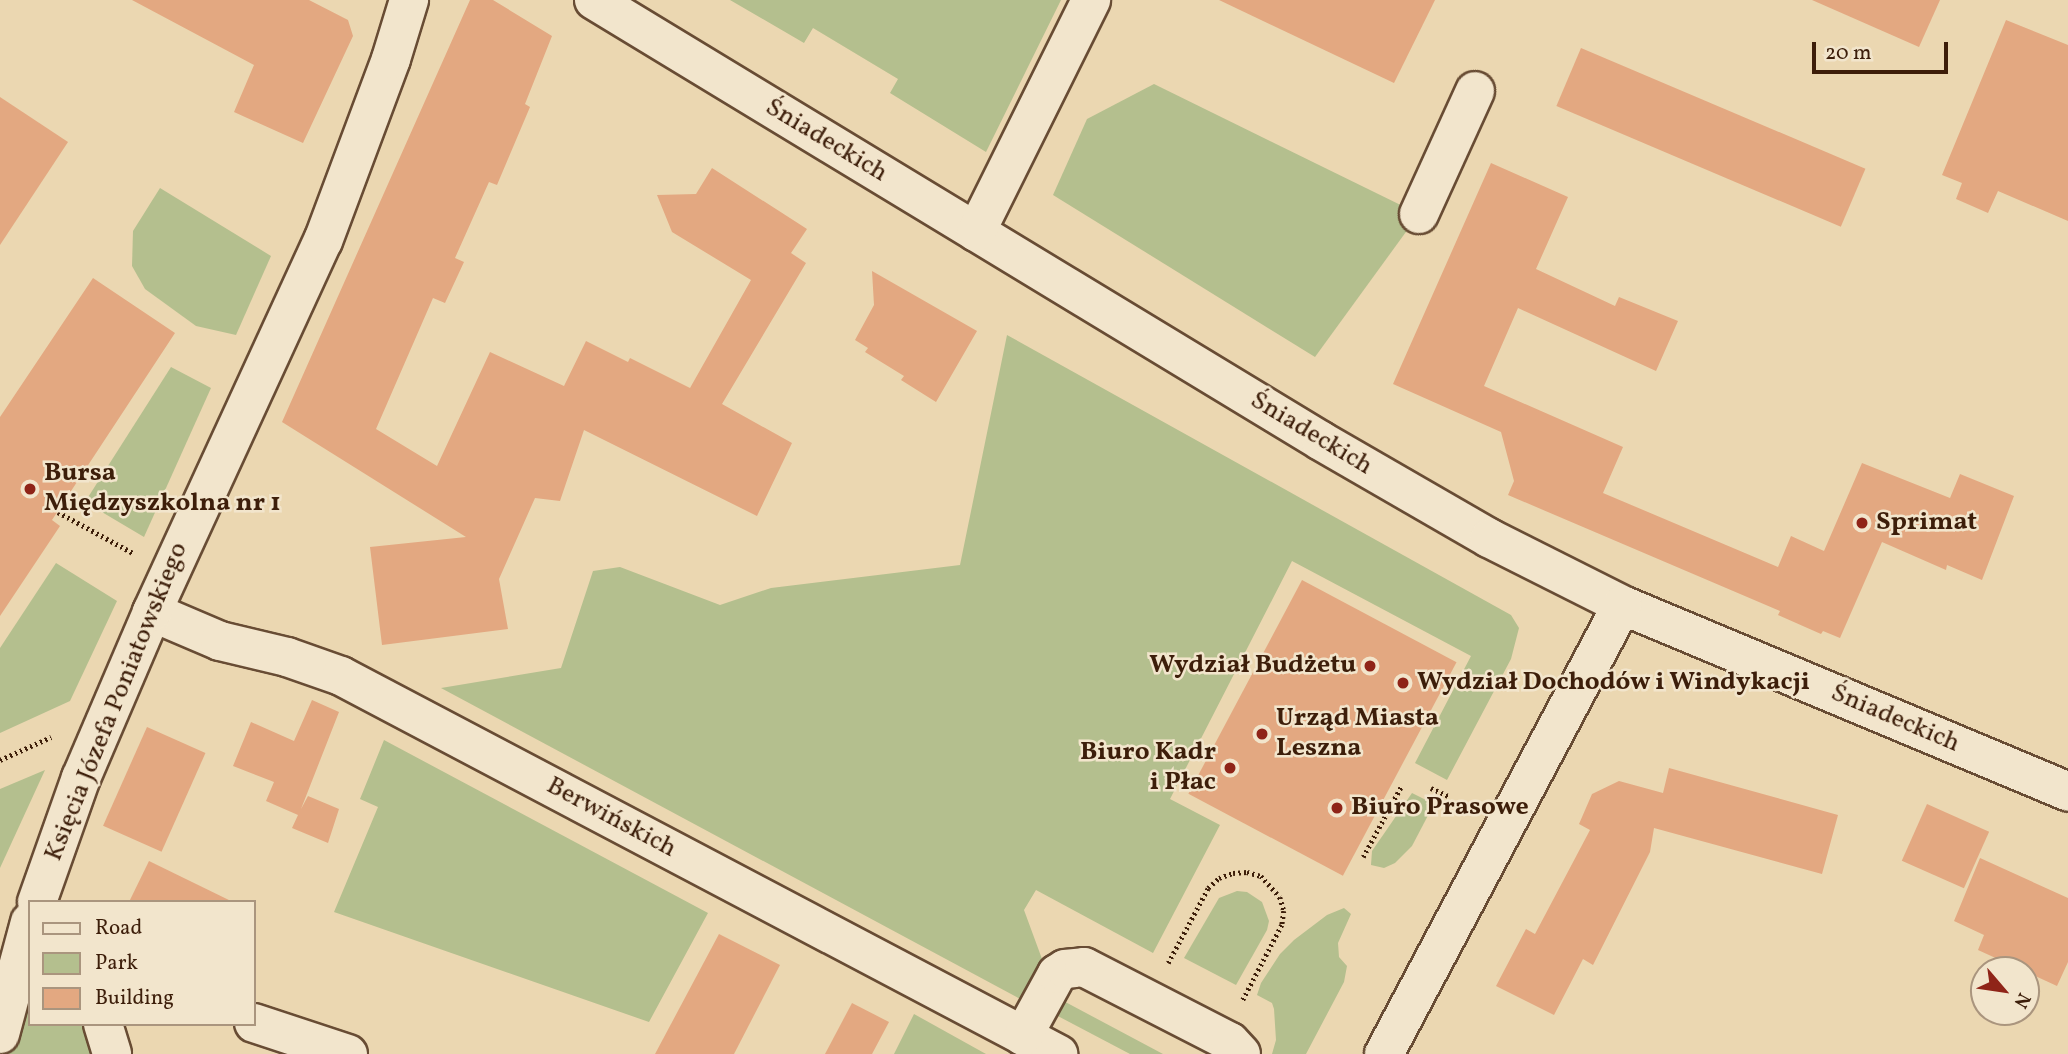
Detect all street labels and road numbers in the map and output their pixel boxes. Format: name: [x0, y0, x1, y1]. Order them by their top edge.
street label: Śniadeckich: [759, 92, 893, 190]
street label: Śniadeckich: [1244, 385, 1378, 483]
street label: Księcia Józefa Poniatowskiego: [39, 538, 195, 866]
street label: Śniadeckich: [1826, 678, 1964, 760]
street label: Berwińskich: [541, 771, 681, 865]

